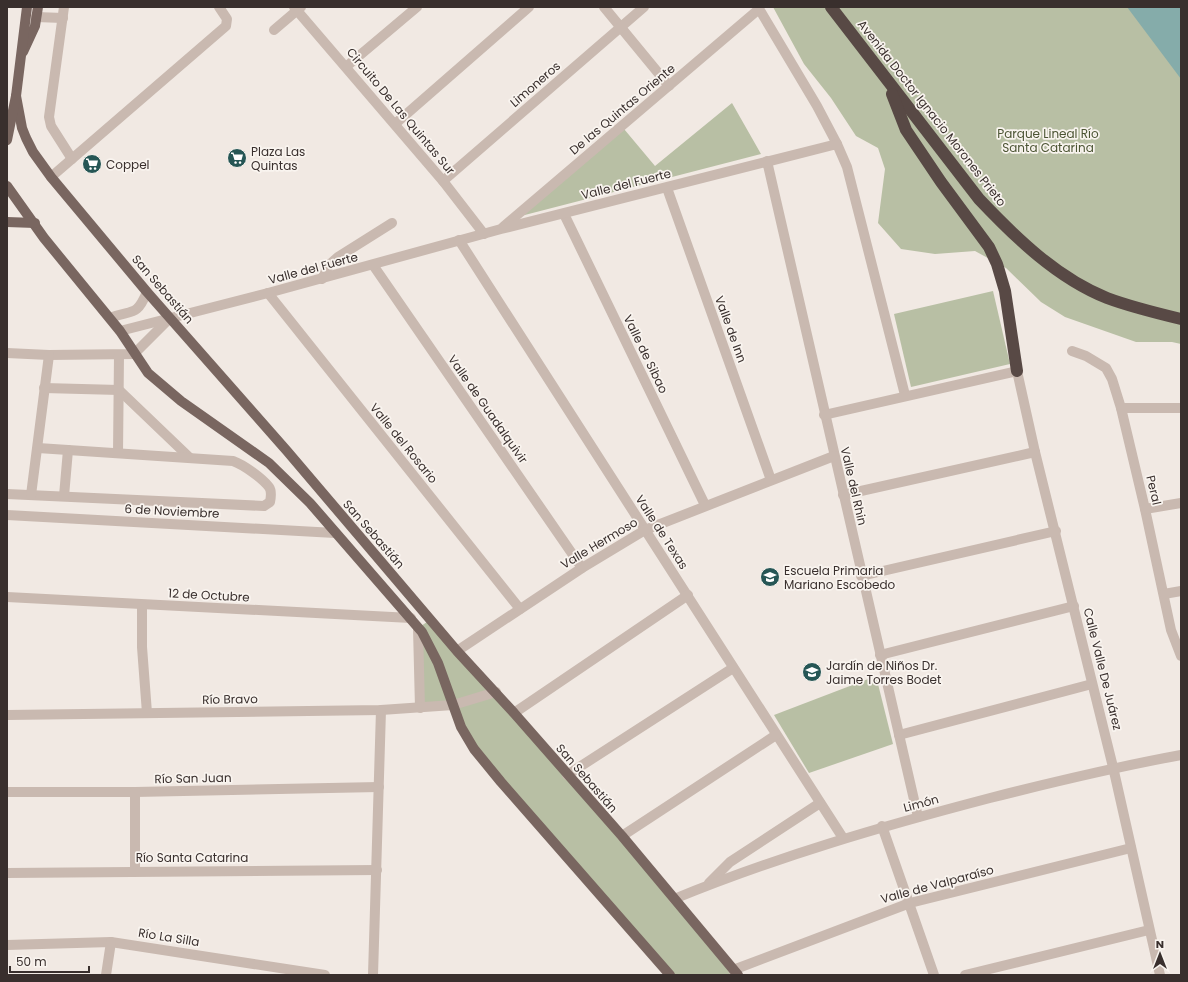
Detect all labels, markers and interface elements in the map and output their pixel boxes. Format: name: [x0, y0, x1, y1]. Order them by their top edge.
street label: Avenida Doctor Ignacio Morones Prieto: [854, 16, 1010, 210]
street label: Circuito De Las Quintas Sur: [343, 44, 459, 178]
street label: Limoneros: [506, 57, 564, 111]
street label: De las Quintas Oriente: [566, 60, 678, 158]
park label: Parque Lineal Río Santa Catarina: [997, 125, 1099, 156]
place label: Plaza Las Quintas: [251, 143, 305, 174]
supermarket icon: Plaza Las Quintas: [226, 147, 248, 169]
supermarket icon: Coppel: [81, 153, 103, 175]
place label: Coppel: [106, 156, 150, 173]
street label: Valle del Fuerte: [579, 165, 673, 203]
street label: Valle del Fuerte: [266, 248, 360, 288]
street label: San Sebastián: [128, 251, 198, 327]
street label: Valle de Inn: [711, 293, 751, 365]
street label: Valle de Sibao: [620, 312, 673, 396]
street label: Valle de Guadalquivir: [444, 351, 532, 467]
street label: Valle del Rosario: [366, 399, 442, 487]
street label: Valle del Rhin: [837, 445, 871, 527]
street label: Peral: [1142, 474, 1166, 507]
street label: Valle de Texas: [632, 491, 692, 573]
street label: San Sebastián: [339, 496, 409, 572]
street label: 6 de Noviembre: [124, 500, 220, 522]
street label: Valle Hermoso: [557, 513, 641, 573]
place label: Escuela Primaria Mariano Escobedo: [784, 562, 896, 593]
school or university icon: Escuela Primaria Mariano Escobedo: [759, 566, 781, 588]
street label: 12 de Octubre: [168, 584, 250, 606]
street label: Calle Valle De Juárez: [1080, 606, 1126, 732]
place label: Jardín de Niños Dr. Jaime Torres Bodet: [826, 657, 941, 688]
school or university icon: Jardín de Niños Dr. Jaime Torres Bodet: [801, 661, 823, 683]
street label: Río Bravo: [202, 690, 258, 708]
street label: San Sebastián: [552, 740, 622, 816]
street label: Río San Juan: [154, 769, 232, 787]
street label: Limón: [901, 790, 941, 816]
street label: Río Santa Catarina: [136, 849, 248, 866]
street label: Valle de Valparaíso: [879, 861, 996, 907]
street label: Río La Silla: [137, 924, 201, 950]
north arrow: [1140, 934, 1180, 974]
text: N: [1156, 936, 1164, 952]
scale bar: [10, 948, 89, 974]
text: 50 m: [16, 953, 47, 970]

